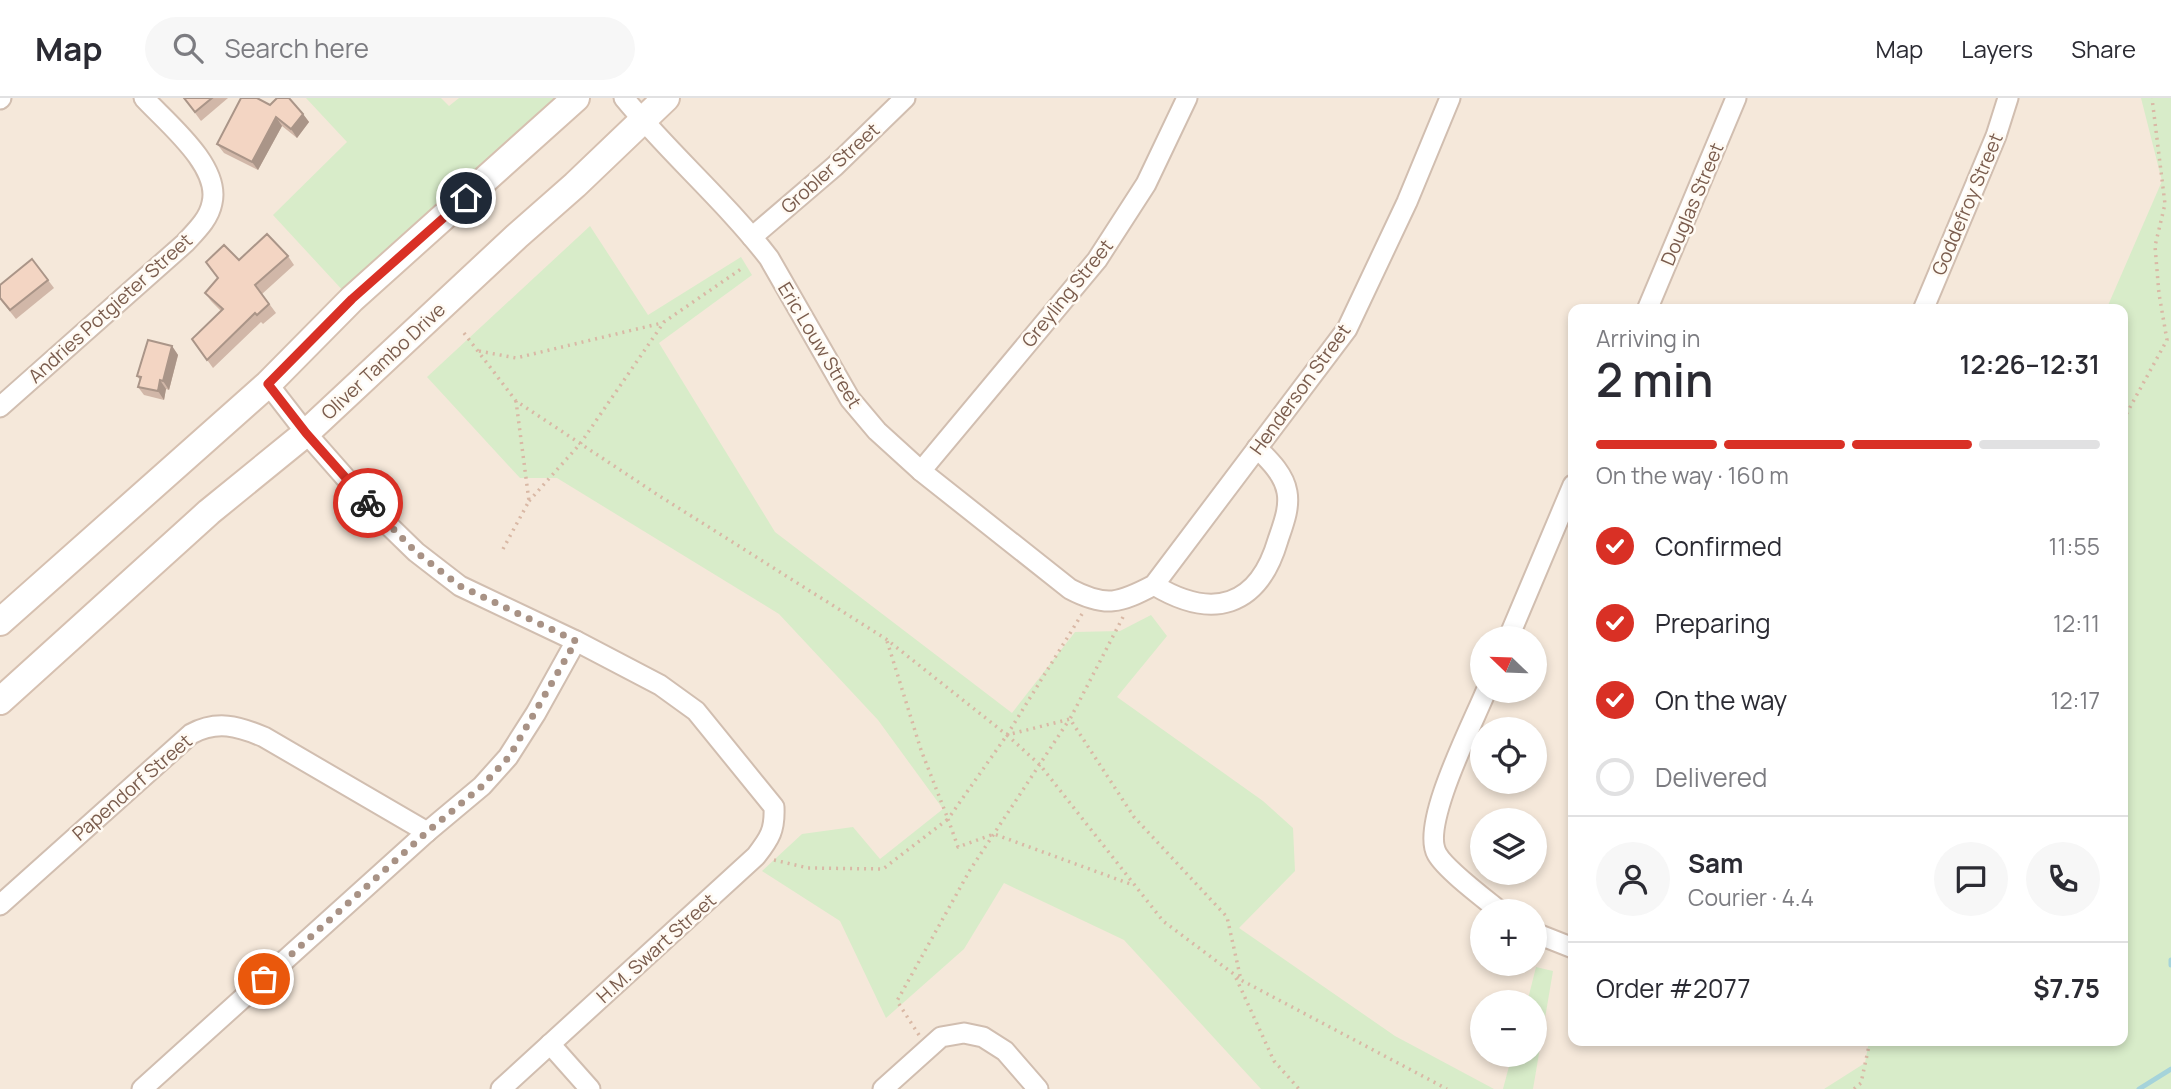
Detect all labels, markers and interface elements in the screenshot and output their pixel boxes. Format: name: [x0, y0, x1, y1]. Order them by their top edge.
search box: [145, 17, 635, 80]
text: Map: [35, 26, 103, 71]
icon: search: [169, 29, 207, 67]
text: Search here: [225, 30, 369, 66]
text: Map: [1876, 32, 1923, 65]
text: Layers: [1961, 32, 2033, 65]
text: Share: [2071, 32, 2136, 65]
street label: Grobler Street: [775, 117, 885, 219]
street label: Goddefroy Street: [1925, 129, 2009, 279]
street label: Douglas Street: [1654, 139, 1730, 269]
pin: [436, 168, 496, 228]
icon: home: [447, 179, 485, 217]
street label: Andries Potgieter Street: [22, 227, 198, 389]
street label: Greyling Street: [1015, 234, 1119, 352]
street label: Eric Louw Street: [772, 277, 868, 413]
street label: Oliver Tambo Drive: [315, 297, 451, 425]
street label: Henderson Street: [1244, 318, 1356, 460]
text: Arriving in: [1596, 322, 1701, 354]
text: 12:26–12:31: [1959, 346, 2100, 382]
text: 2 min: [1596, 348, 1713, 411]
text: On the way · 160 m: [1596, 459, 1789, 491]
courier: [333, 468, 403, 538]
icon: bike: [349, 484, 387, 522]
icon: check: [1596, 527, 1634, 565]
text: Confirmed: [1655, 528, 1782, 564]
text: 11:55: [2049, 530, 2100, 562]
icon: check: [1596, 604, 1634, 642]
text: Preparing: [1655, 605, 1771, 641]
text: 12:11: [2053, 607, 2100, 639]
north arrow: [1470, 626, 1547, 704]
map controls: [1470, 626, 1547, 1067]
icon: check: [1596, 681, 1634, 719]
text: On the way: [1655, 682, 1787, 718]
text: 12:17: [2051, 684, 2100, 716]
button: locate: [1470, 717, 1547, 794]
street label: Papendorf Street: [67, 728, 197, 846]
text: Delivered: [1655, 759, 1767, 795]
button: layers: [1470, 808, 1547, 885]
button: person: [1596, 842, 1670, 916]
button: chat: [1934, 842, 2008, 916]
button: phone: [2026, 842, 2100, 916]
text: Sam: [1688, 845, 1743, 881]
text: Courier · 4.4: [1688, 881, 1814, 913]
street label: H.M. Swart Street: [591, 887, 721, 1009]
button: +: [1470, 899, 1547, 976]
pin: [234, 949, 294, 1009]
icon: bag: [245, 960, 283, 998]
text: Order #2077: [1596, 970, 1751, 1006]
text: $7.75: [2033, 970, 2100, 1006]
button: −: [1470, 990, 1547, 1067]

